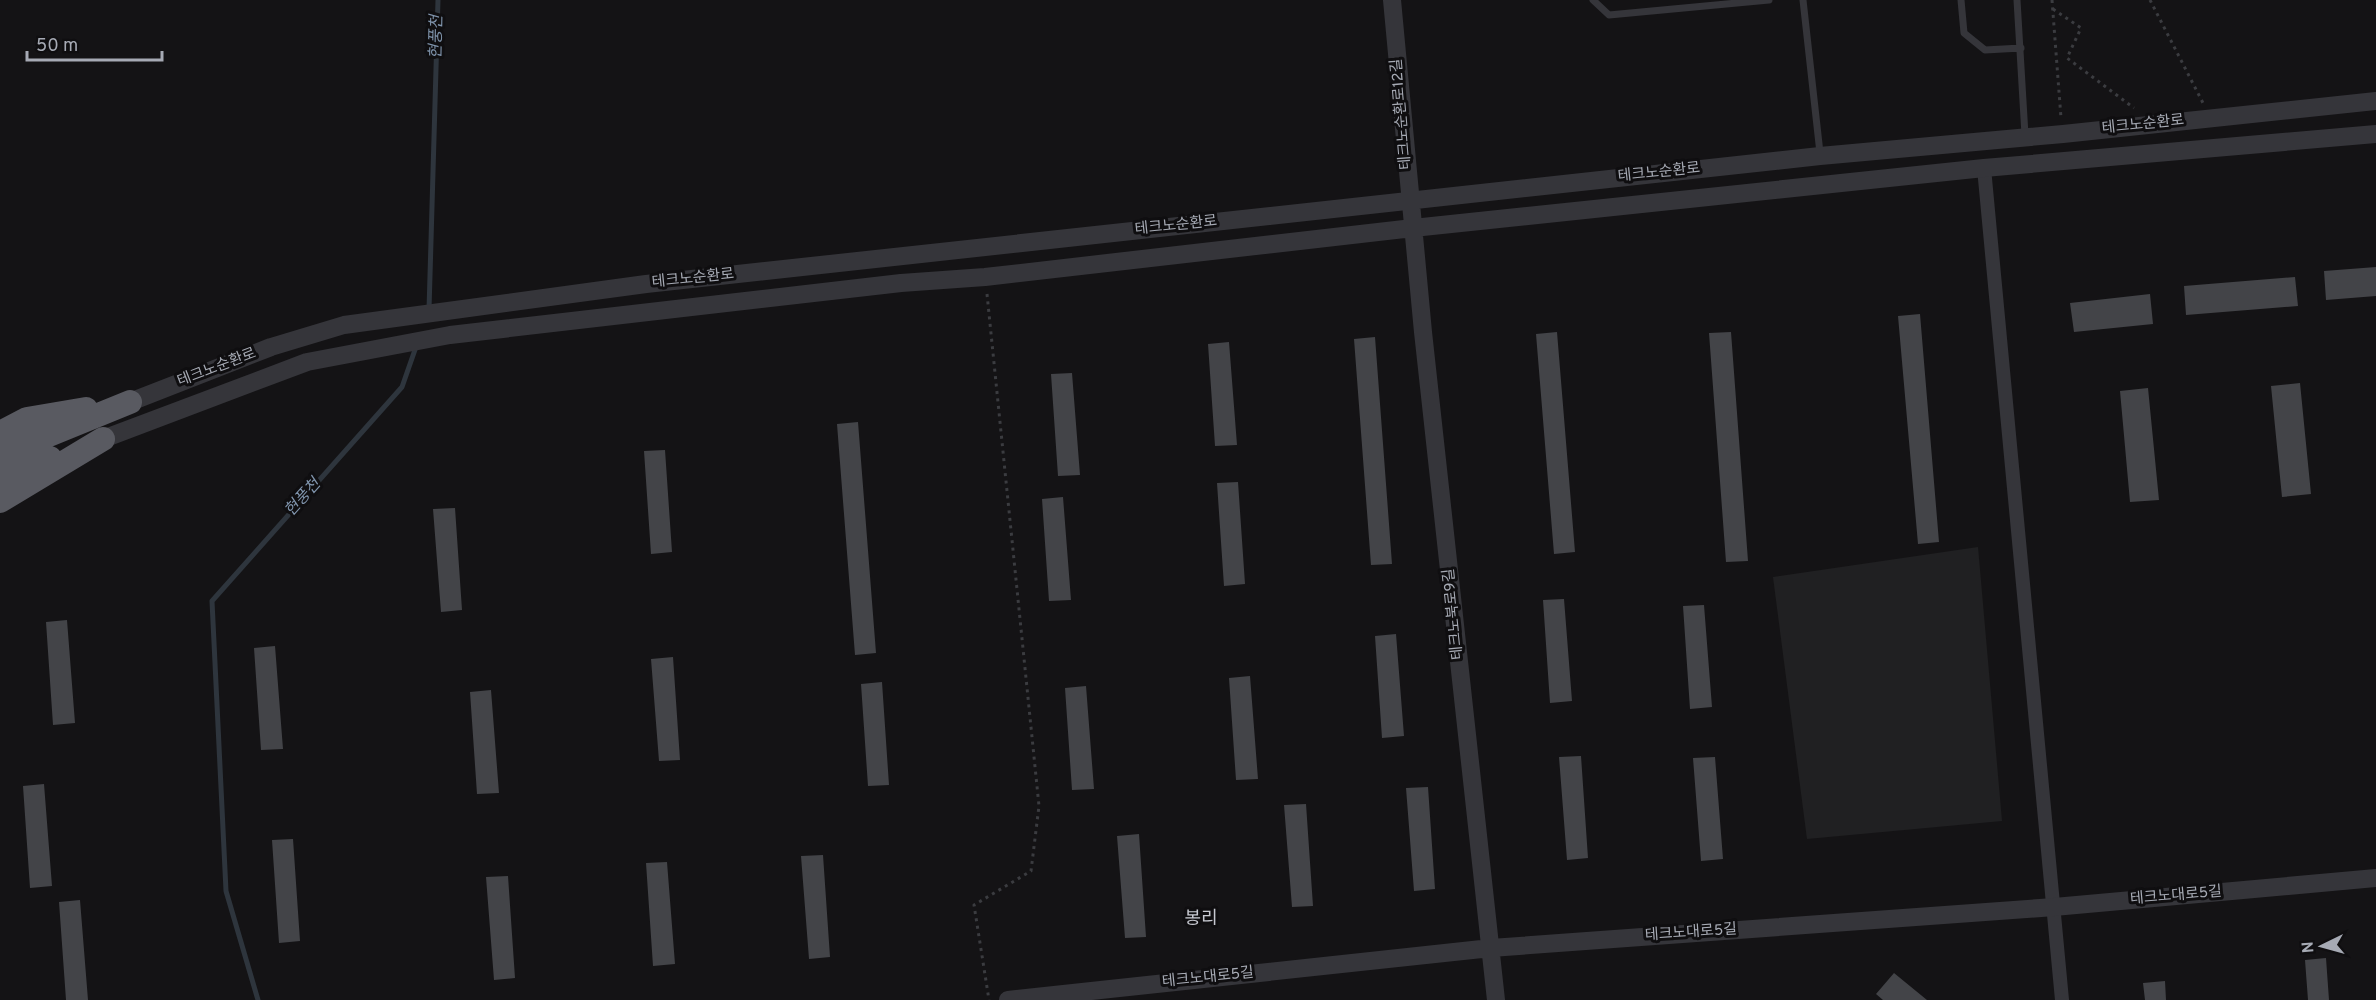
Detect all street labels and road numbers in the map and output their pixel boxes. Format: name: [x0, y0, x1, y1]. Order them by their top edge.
street label: 테크노순환로12길: [1387, 58, 1416, 170]
street label: 테크노순환로: [2101, 110, 2185, 139]
street label: 테크노순환로: [1617, 158, 1701, 187]
street label: 테크노순환로: [1134, 211, 1218, 240]
street label: 테크노순환로: [651, 264, 735, 293]
street label: 테크노순환로: [175, 343, 259, 392]
street label: 테크노북로9길: [1440, 567, 1468, 661]
street label: 테크노대로5길: [2129, 883, 2223, 909]
street label: 테크노대로5길: [1644, 920, 1738, 946]
street label: 테크노대로5길: [1161, 964, 1255, 992]

